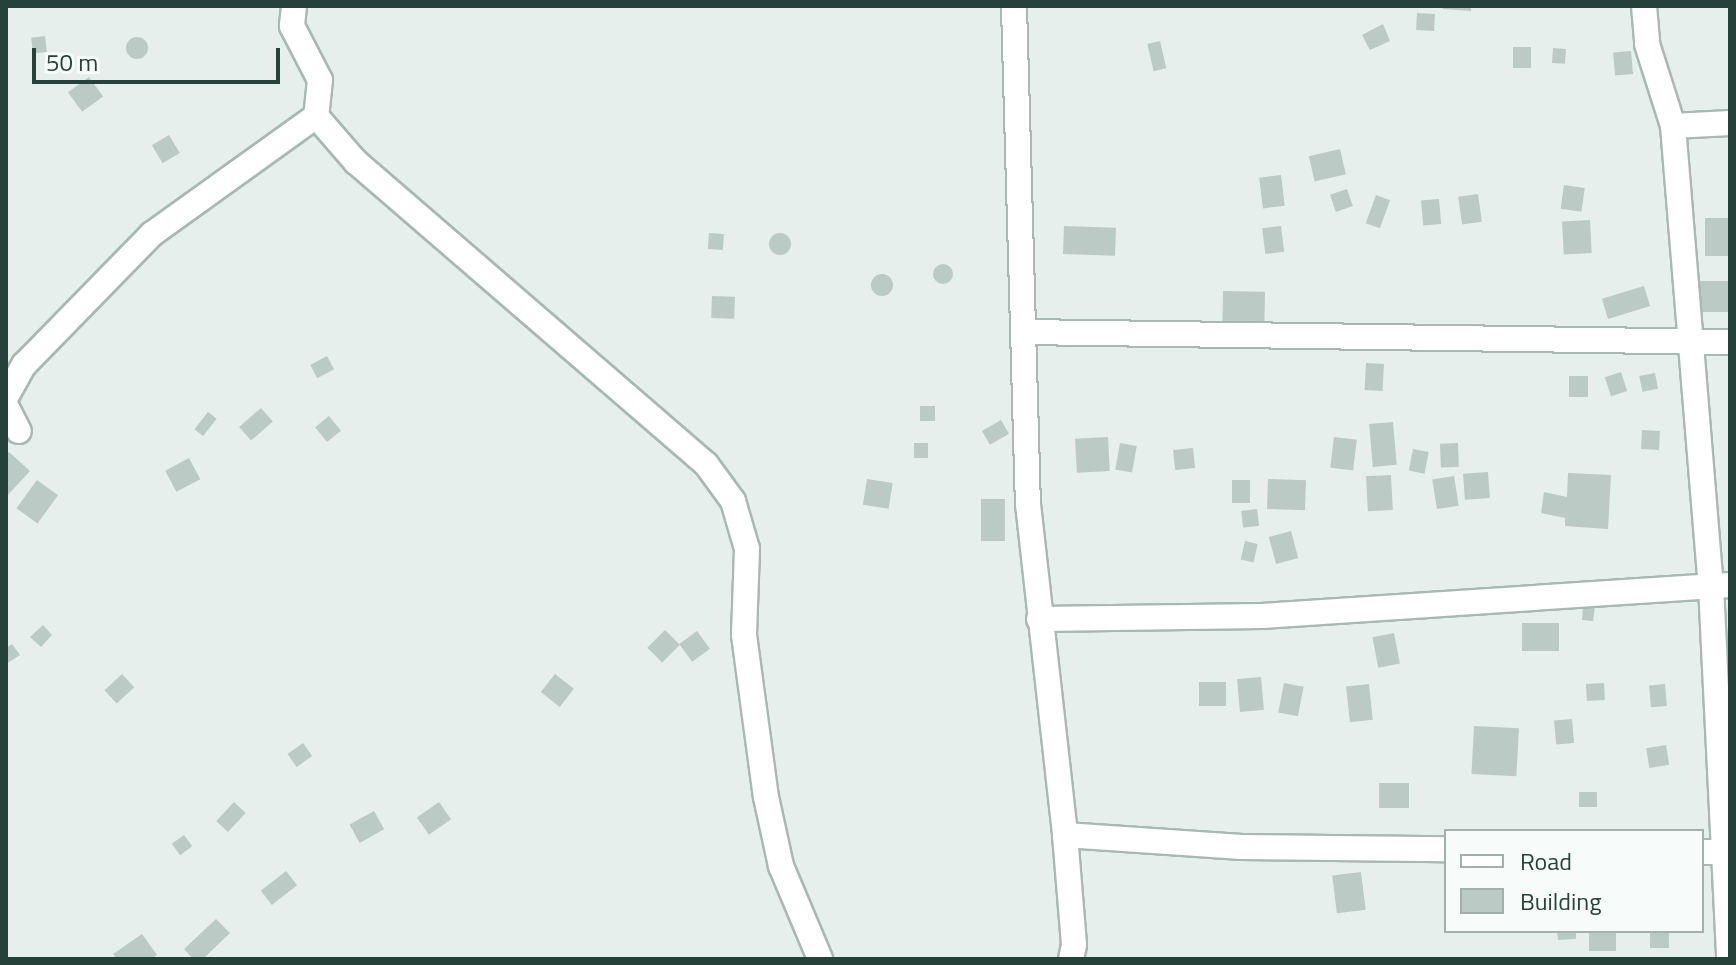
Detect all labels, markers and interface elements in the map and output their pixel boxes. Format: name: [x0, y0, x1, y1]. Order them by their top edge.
scale bar: [36, 32, 284, 82]
text: 50 m: [46, 44, 98, 80]
legend: [1444, 829, 1704, 933]
text: Road: [1520, 843, 1572, 879]
text: Building: [1520, 883, 1602, 919]

